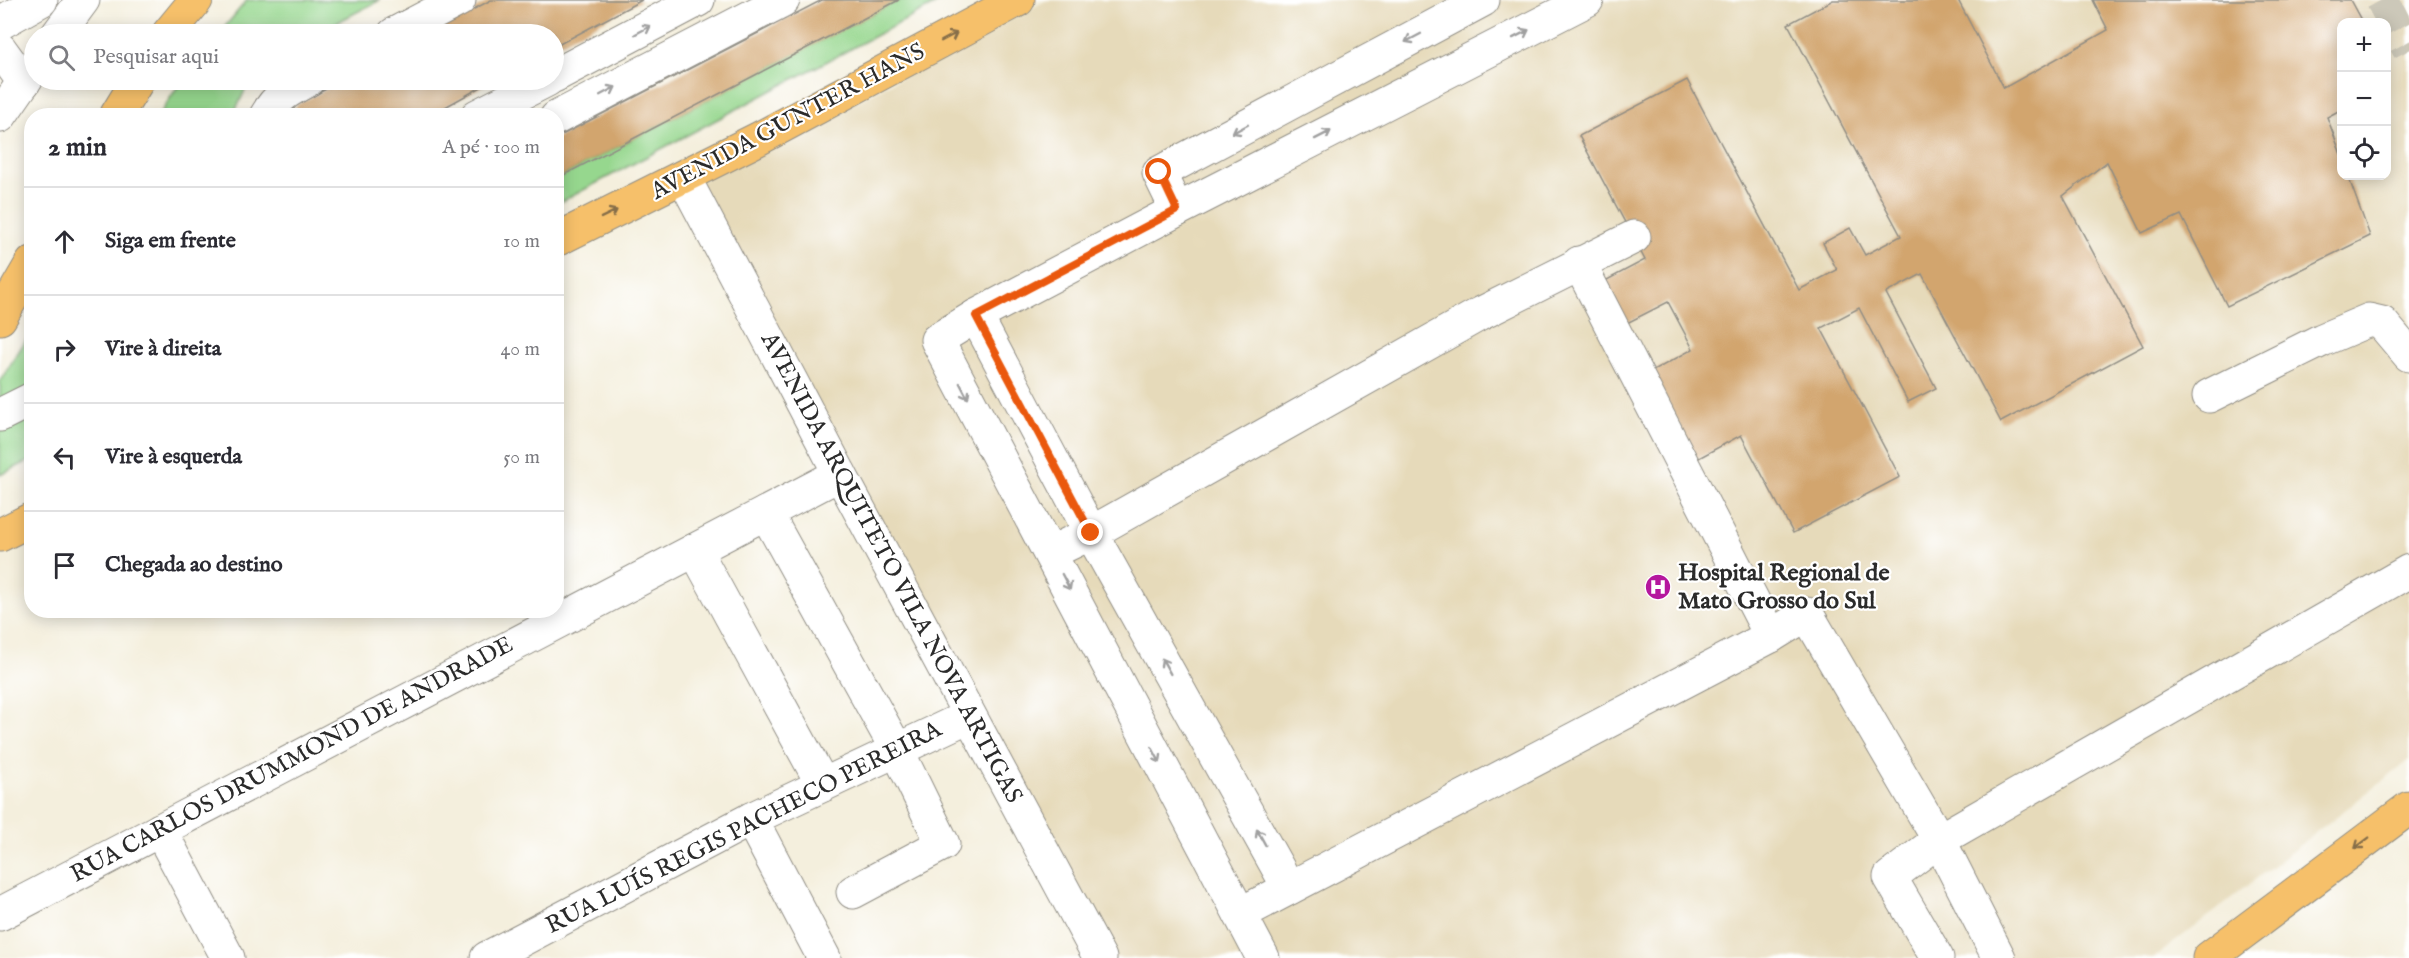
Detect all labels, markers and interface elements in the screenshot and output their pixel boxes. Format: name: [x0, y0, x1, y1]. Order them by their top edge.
map controls: [2337, 18, 2391, 180]
button: +: [2337, 18, 2391, 72]
search box: [24, 24, 564, 90]
one-way arrow: [633, 24, 651, 35]
one-way arrow: [1511, 28, 1529, 39]
one-way arrow: [940, 31, 958, 42]
one-way arrow: [1405, 32, 1422, 44]
street label: AVENIDA GUNTER HANS: [645, 36, 930, 208]
icon: search: [45, 41, 78, 74]
text: Pesquisar aqui: [93, 43, 219, 71]
button: −: [2337, 72, 2391, 126]
one-way arrow: [599, 85, 617, 97]
one-way arrow: [1232, 124, 1250, 135]
button: locate: [2337, 126, 2391, 180]
one-way arrow: [1313, 129, 1331, 141]
text: 2 min: [48, 131, 107, 164]
text: A pé · 100 m: [442, 135, 540, 160]
route start: [1145, 158, 1171, 184]
one-way arrow: [600, 208, 618, 220]
icon: ahead: [48, 225, 81, 258]
text: Siga em frente: [105, 227, 236, 255]
text: 10 m: [503, 229, 540, 254]
street label: AVENIDA ARQUITETO VILA NOVA ARTIGAS: [753, 326, 1029, 809]
icon: right: [48, 333, 81, 366]
text: Vire à direita: [105, 335, 221, 363]
text: 40 m: [501, 337, 540, 362]
one-way arrow: [959, 382, 970, 400]
icon: left: [48, 441, 81, 474]
text: Vire à esquerda: [105, 443, 242, 471]
text: 50 m: [503, 445, 540, 470]
route end: [1077, 519, 1103, 545]
icon: arrive: [48, 549, 81, 582]
text: Chegada ao destino: [105, 551, 283, 579]
place label: Hospital Regional de Mato Grosso do Sul: [1678, 558, 1889, 617]
hospital icon: Hospital Regional de Mato Grosso do Sul: [1643, 572, 1673, 602]
one-way arrow: [1060, 573, 1072, 590]
street label: RUA CARLOS DRUMMOND DE ANDRADE: [65, 630, 519, 890]
one-way arrow: [1160, 658, 1171, 676]
street label: RUA LUÍS REGIS PACHECO PEREIRA: [541, 714, 948, 942]
one-way arrow: [1151, 745, 1162, 763]
one-way arrow: [1255, 829, 1267, 846]
one-way arrow: [2355, 836, 2371, 849]

